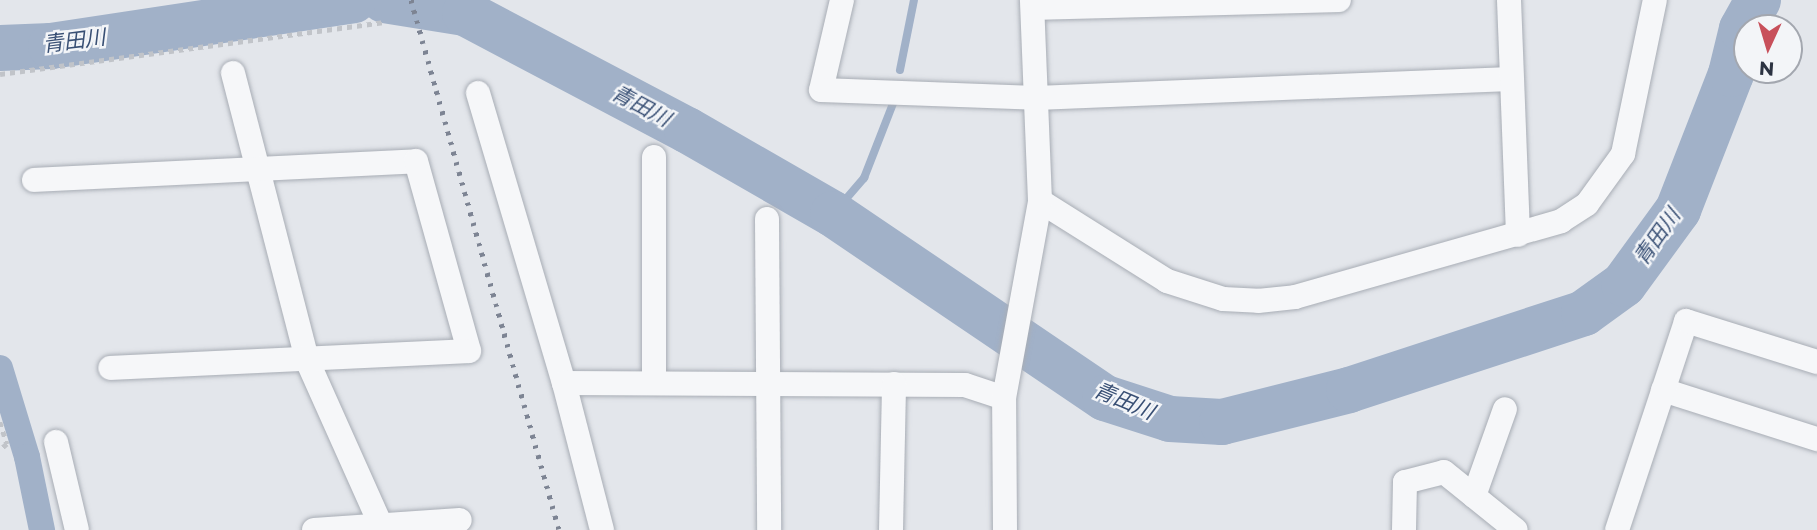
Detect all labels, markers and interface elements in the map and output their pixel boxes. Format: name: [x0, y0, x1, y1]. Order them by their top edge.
north arrow: [1733, 14, 1803, 84]
water label: 青田川: [41, 25, 107, 57]
text: N: [1758, 56, 1775, 80]
water label: 青田川: [607, 80, 675, 132]
water label: 青田川: [1629, 204, 1685, 270]
water label: 青田川: [1090, 377, 1158, 425]

